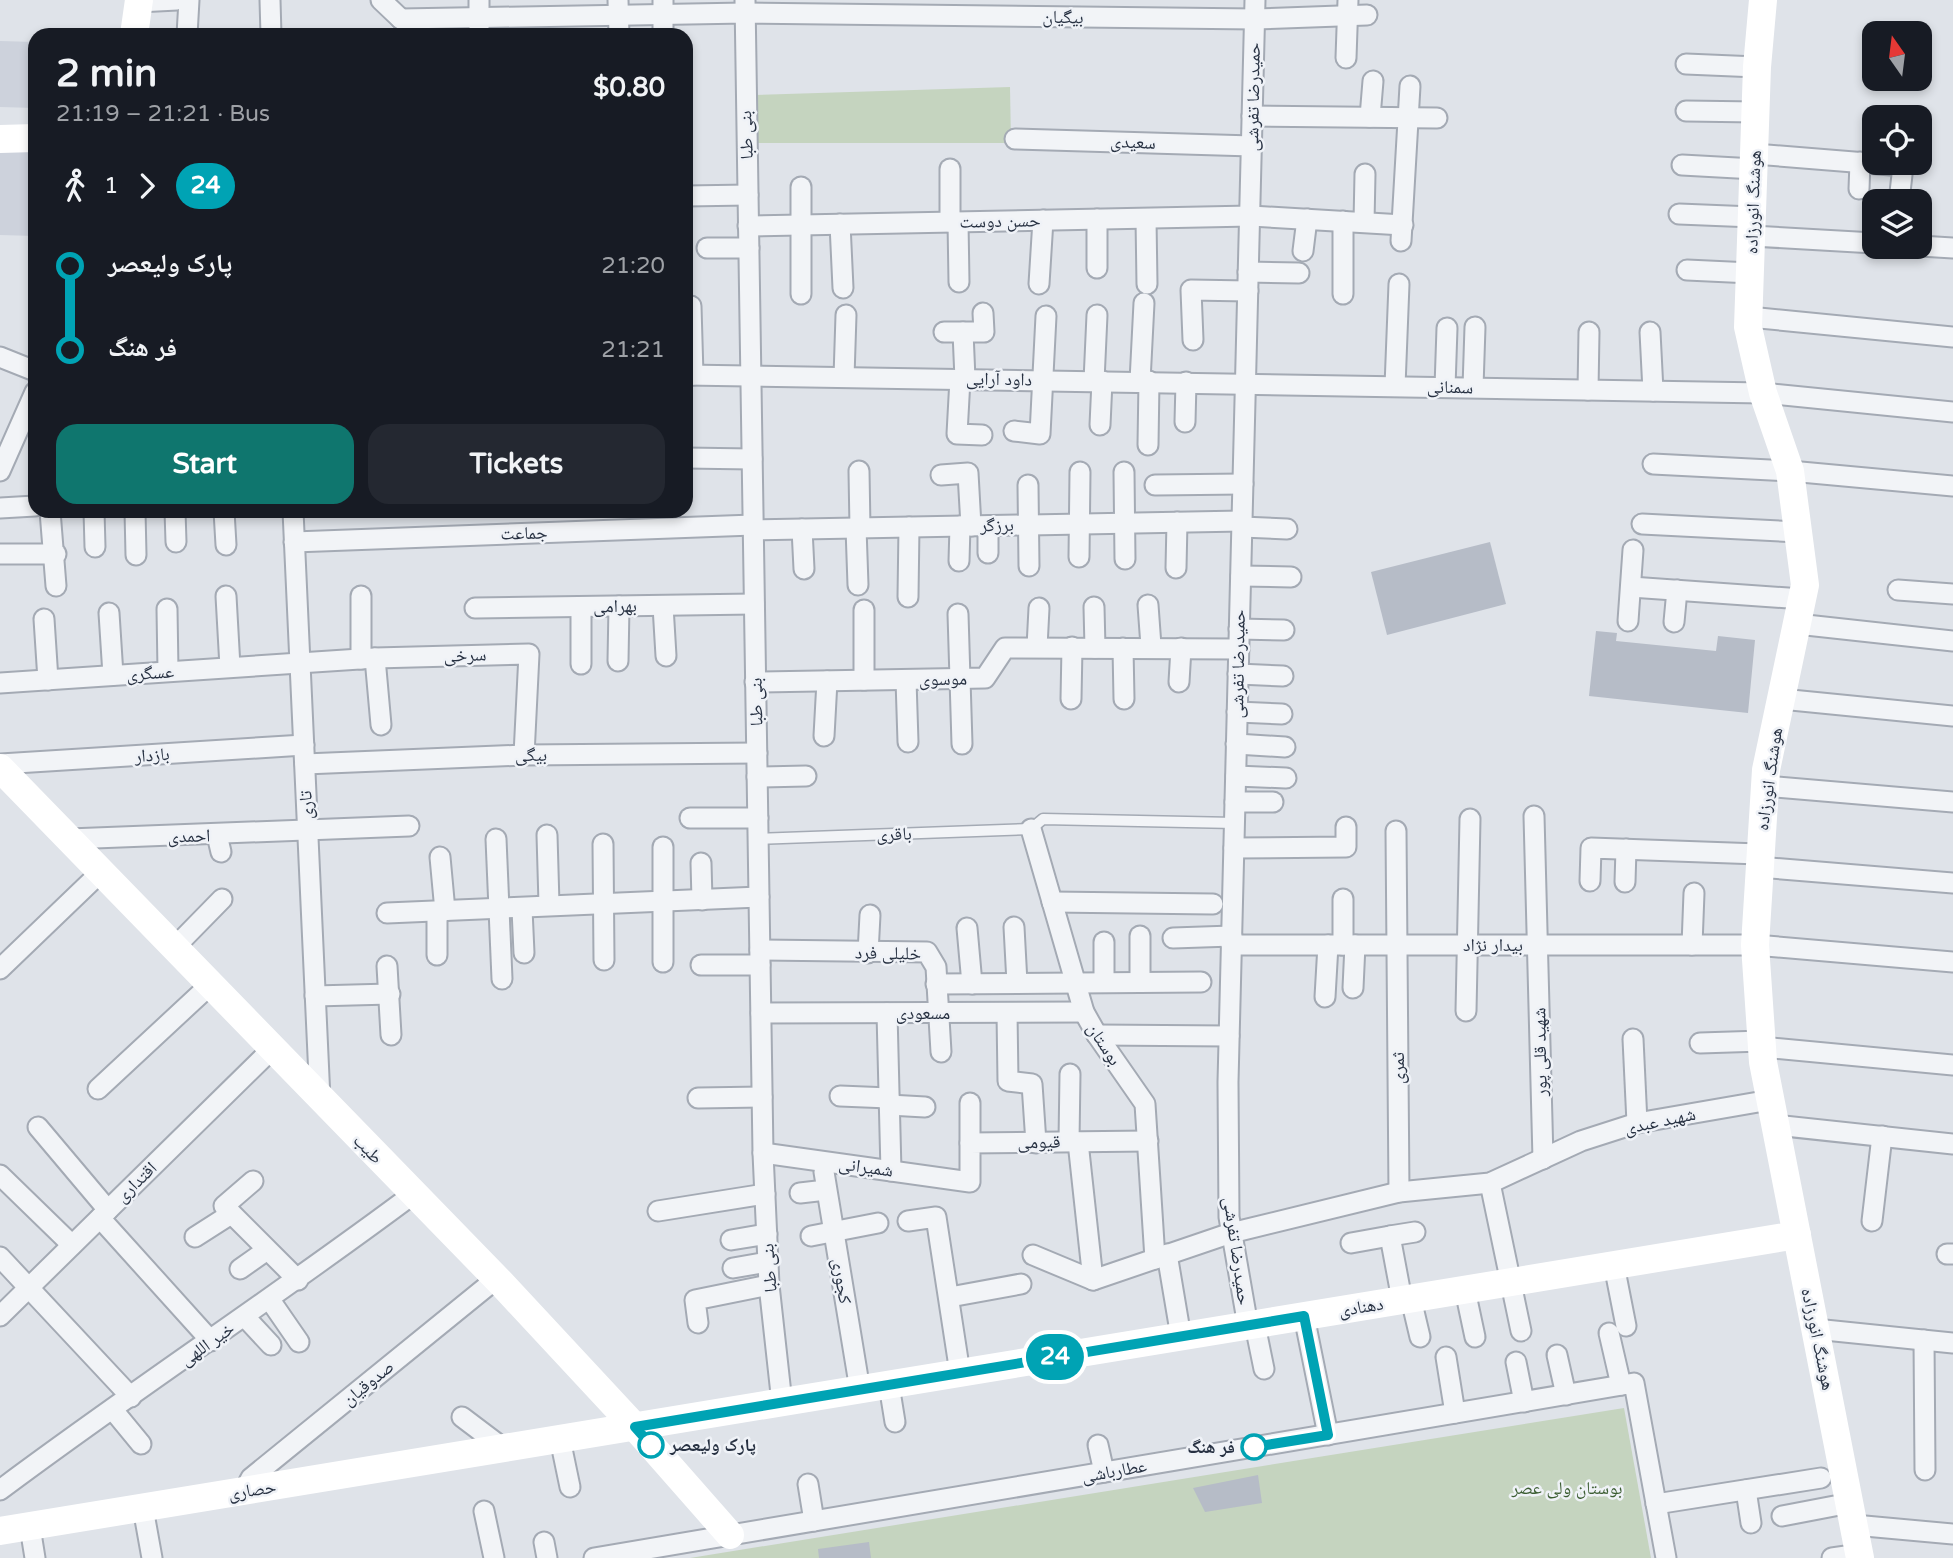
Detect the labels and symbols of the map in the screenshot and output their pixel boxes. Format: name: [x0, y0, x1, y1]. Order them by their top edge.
street label: بیگیان: [1042, 6, 1084, 28]
north arrow: [1862, 21, 1932, 91]
street label: حمیدرضا تفرشی: [1241, 42, 1265, 152]
street label: بنی طبا: [734, 110, 758, 160]
street label: سعیدی: [1110, 130, 1156, 154]
street label: هوشنگ انورزاده: [1740, 150, 1766, 254]
street label: حسن دوست: [959, 209, 1041, 233]
street label: داود آرایی: [966, 367, 1032, 391]
street label: سمنانی: [1427, 376, 1473, 398]
street label: برزگر: [979, 514, 1014, 536]
street label: جماعت: [500, 522, 548, 544]
street label: بهرامی: [593, 595, 637, 617]
street label: حمیدرضا تفرشی: [1226, 609, 1250, 719]
street label: سرخی: [443, 643, 487, 667]
street label: عسگری: [125, 660, 175, 686]
street label: موسوی: [919, 668, 967, 690]
street label: بنی طبا: [745, 677, 767, 727]
street label: هوشنگ انورزاده: [1751, 726, 1787, 832]
street label: بازدار: [133, 743, 170, 767]
street label: بیگی: [515, 744, 547, 766]
street label: تاری: [294, 790, 318, 820]
street label: باقری: [876, 822, 912, 846]
street label: احمدی: [167, 824, 211, 848]
street label: بیدار نژاد: [1463, 934, 1523, 956]
street label: خلیلی فرد: [855, 941, 921, 965]
street label: مسعودی: [896, 1002, 950, 1024]
street label: شهید قلی پور: [1528, 1007, 1552, 1098]
street label: بوستان: [1082, 1018, 1126, 1070]
street label: ثمری: [1387, 1052, 1409, 1084]
street label: شهید عبدی: [1622, 1103, 1698, 1139]
street label: طیب: [349, 1129, 387, 1169]
street label: قیومی: [1017, 1131, 1061, 1153]
street label: شمیرانی: [837, 1152, 895, 1182]
street label: اقتداری: [111, 1157, 161, 1207]
street label: حمیدرضا تفرشی: [1219, 1196, 1255, 1306]
street label: بنی طبا: [756, 1243, 782, 1293]
street label: کجوری: [828, 1257, 857, 1306]
street label: هوشنگ انورزاده: [1796, 1286, 1840, 1392]
street label: دهنادی: [1337, 1293, 1385, 1321]
street label: خیر اللهی: [175, 1317, 239, 1371]
line badge: 24: [1024, 1334, 1086, 1380]
street label: صدوقیان: [338, 1355, 398, 1411]
marker: پارک ولیعصر: [638, 1432, 664, 1458]
place label: پارک ولیعصر: [669, 1434, 756, 1456]
marker: فر هنگ: [1241, 1434, 1267, 1460]
place label: فر هنگ: [1187, 1436, 1235, 1458]
street label: عطارباشی: [1080, 1454, 1148, 1488]
street label: حصاری: [227, 1475, 277, 1505]
park label: بوستان ولی عصر: [1510, 1477, 1623, 1499]

